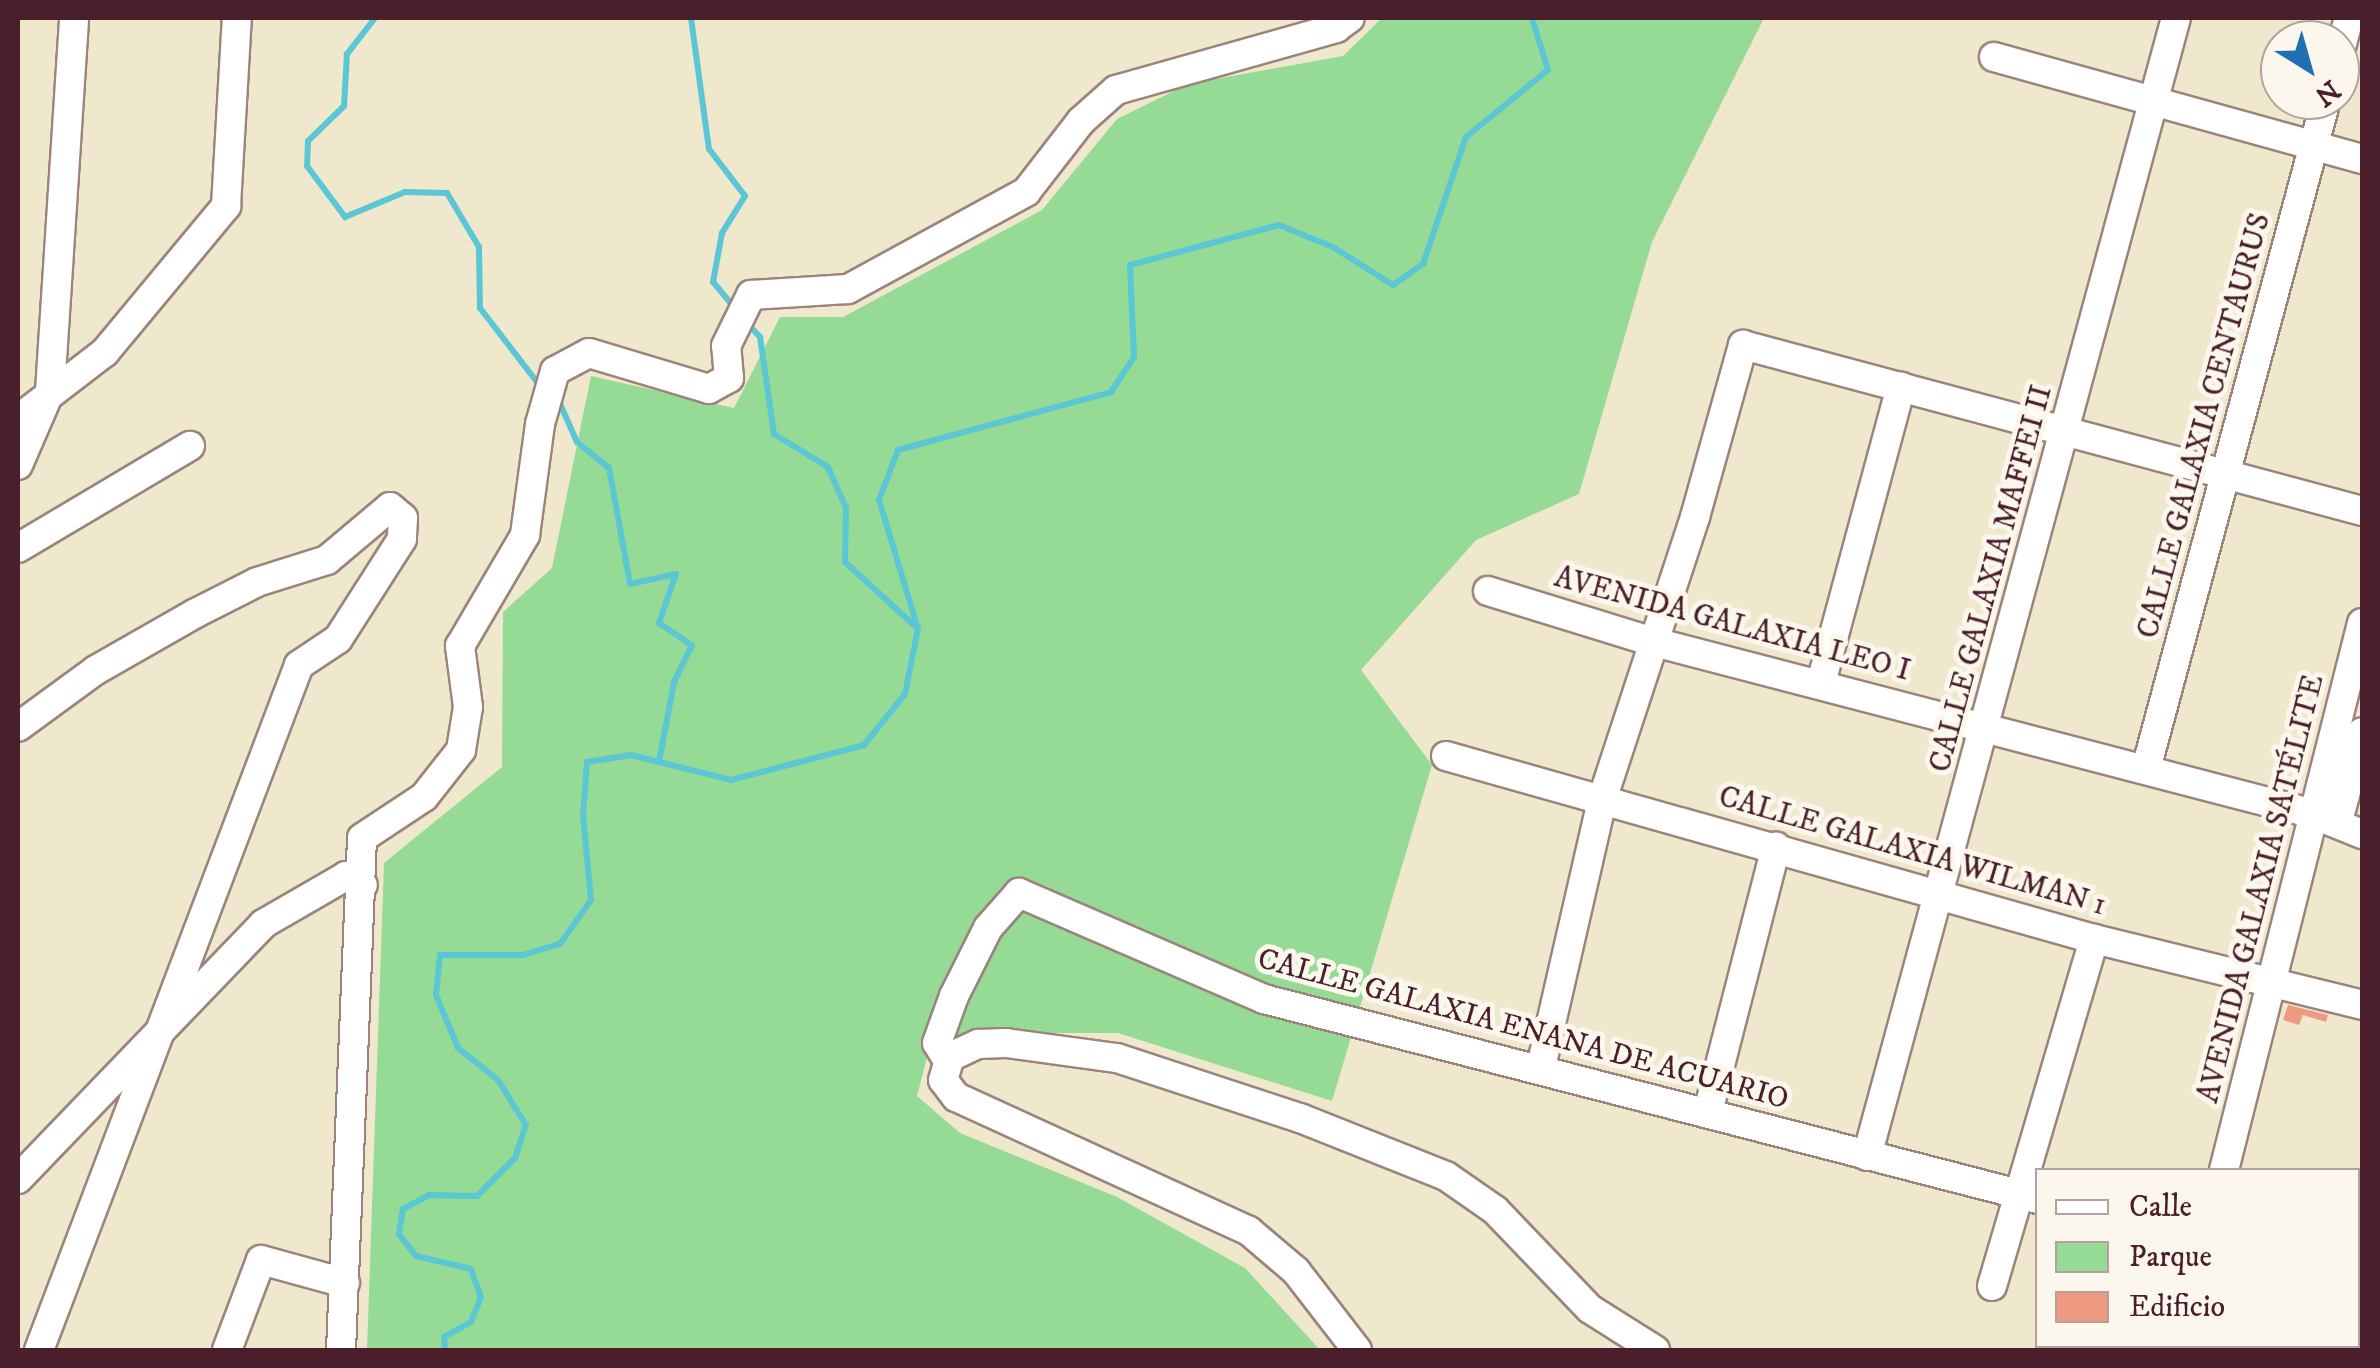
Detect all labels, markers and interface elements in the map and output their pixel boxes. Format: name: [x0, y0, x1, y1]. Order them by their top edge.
north arrow: [2260, 20, 2360, 120]
text: N: [2307, 72, 2347, 114]
street label: CALLE GALAXIA CENTAURUS: [2131, 209, 2279, 643]
street label: CALLE GALAXIA MAFFEI II: [1923, 382, 2061, 776]
street label: AVENIDA GALAXIA LEO I: [1550, 560, 1914, 690]
street label: AVENIDA GALAXIA SATÉLITE: [2191, 671, 2333, 1107]
street label: CALLE GALAXIA WILMAN 1: [1714, 779, 2110, 925]
street label: CALLE GALAXIA ENANA DE ACUARIO: [1254, 942, 1792, 1118]
legend: [2035, 1168, 2360, 1348]
text: Calle: [2129, 1189, 2192, 1226]
text: Parque: [2129, 1239, 2212, 1276]
text: Edificio: [2129, 1289, 2225, 1326]

